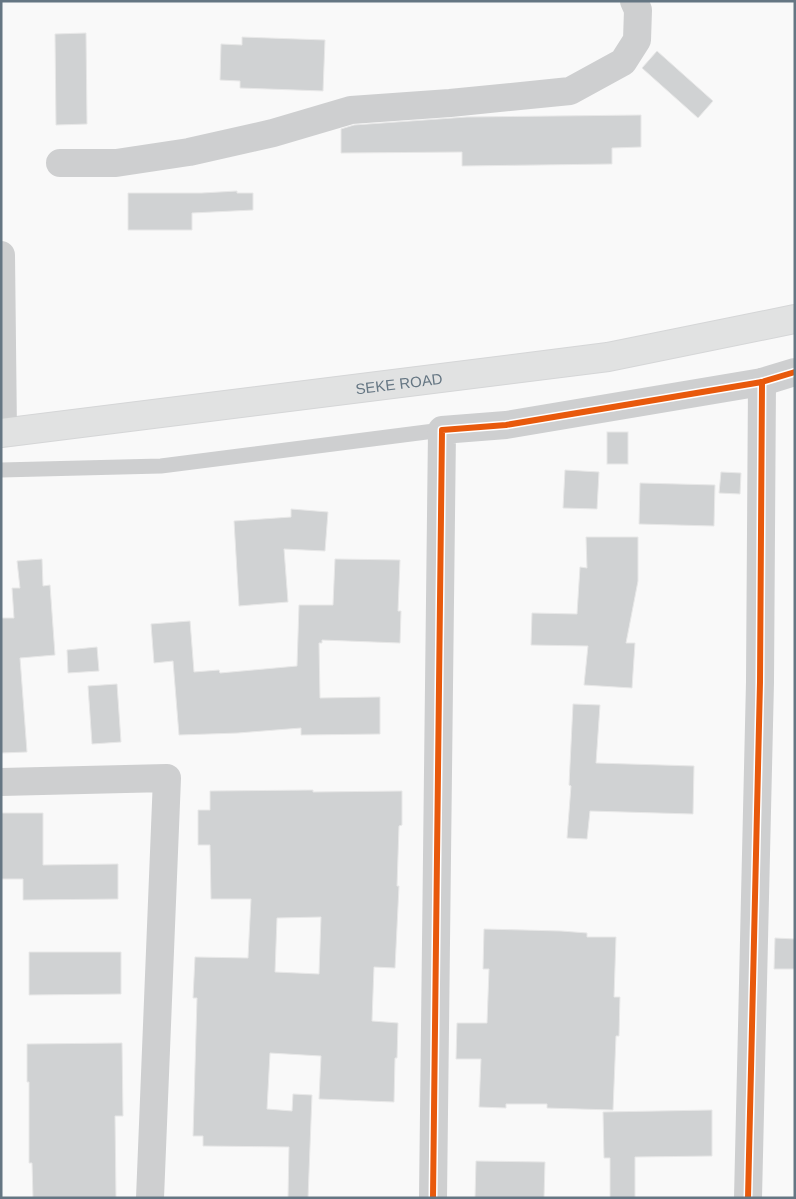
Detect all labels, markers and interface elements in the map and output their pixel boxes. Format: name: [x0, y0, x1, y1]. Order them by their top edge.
street label: SEKE ROAD: [354, 369, 444, 397]

